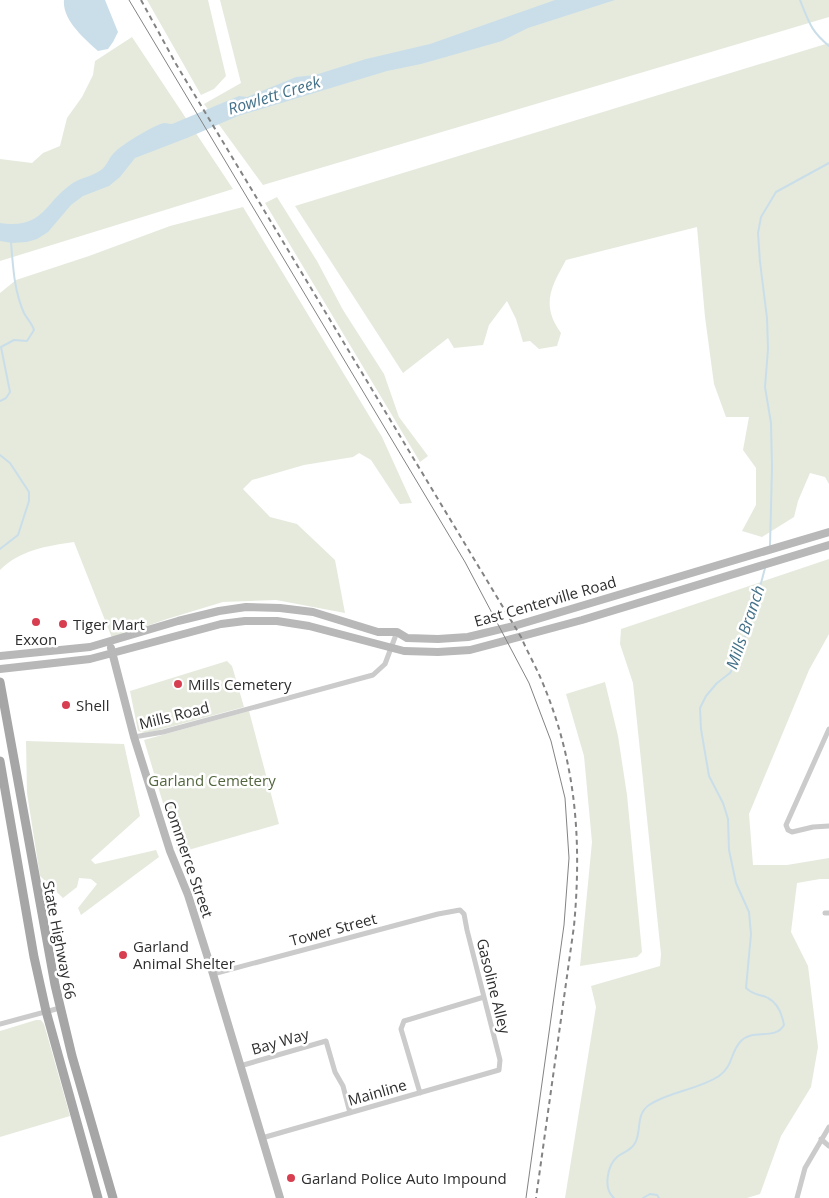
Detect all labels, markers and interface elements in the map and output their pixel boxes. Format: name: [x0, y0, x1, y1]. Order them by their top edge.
water label: Rowlett Creek: [225, 70, 324, 120]
street label: East Centerville Road: [472, 571, 618, 631]
water label: Mills Branch: [720, 582, 770, 672]
place label: Tiger Mart: [73, 614, 145, 634]
marker: Exxon: [30, 616, 42, 628]
marker: Tiger Mart: [57, 618, 69, 630]
place label: Exxon: [15, 629, 57, 649]
place label: Mills Cemetery: [188, 674, 292, 694]
marker: Mills Cemetery: [172, 678, 184, 690]
place label: Shell: [76, 695, 109, 715]
street label: Mills Road: [137, 697, 211, 733]
marker: Shell: [60, 699, 72, 711]
park label: Garland Cemetery: [148, 770, 276, 790]
street label: Commerce Street: [160, 798, 218, 920]
street label: State Highway 66: [39, 879, 81, 1001]
street label: Tower Street: [287, 908, 379, 950]
place label: Garland Animal Shelter: [133, 936, 235, 973]
street label: Gasoline Alley: [473, 936, 516, 1036]
marker: Garland Animal Shelter: [117, 949, 129, 961]
street label: Bay Way: [249, 1023, 312, 1059]
street label: Mainline: [345, 1074, 409, 1110]
place label: Garland Police Auto Impound: [301, 1168, 507, 1188]
marker: Garland Police Auto Impound: [285, 1172, 297, 1184]

